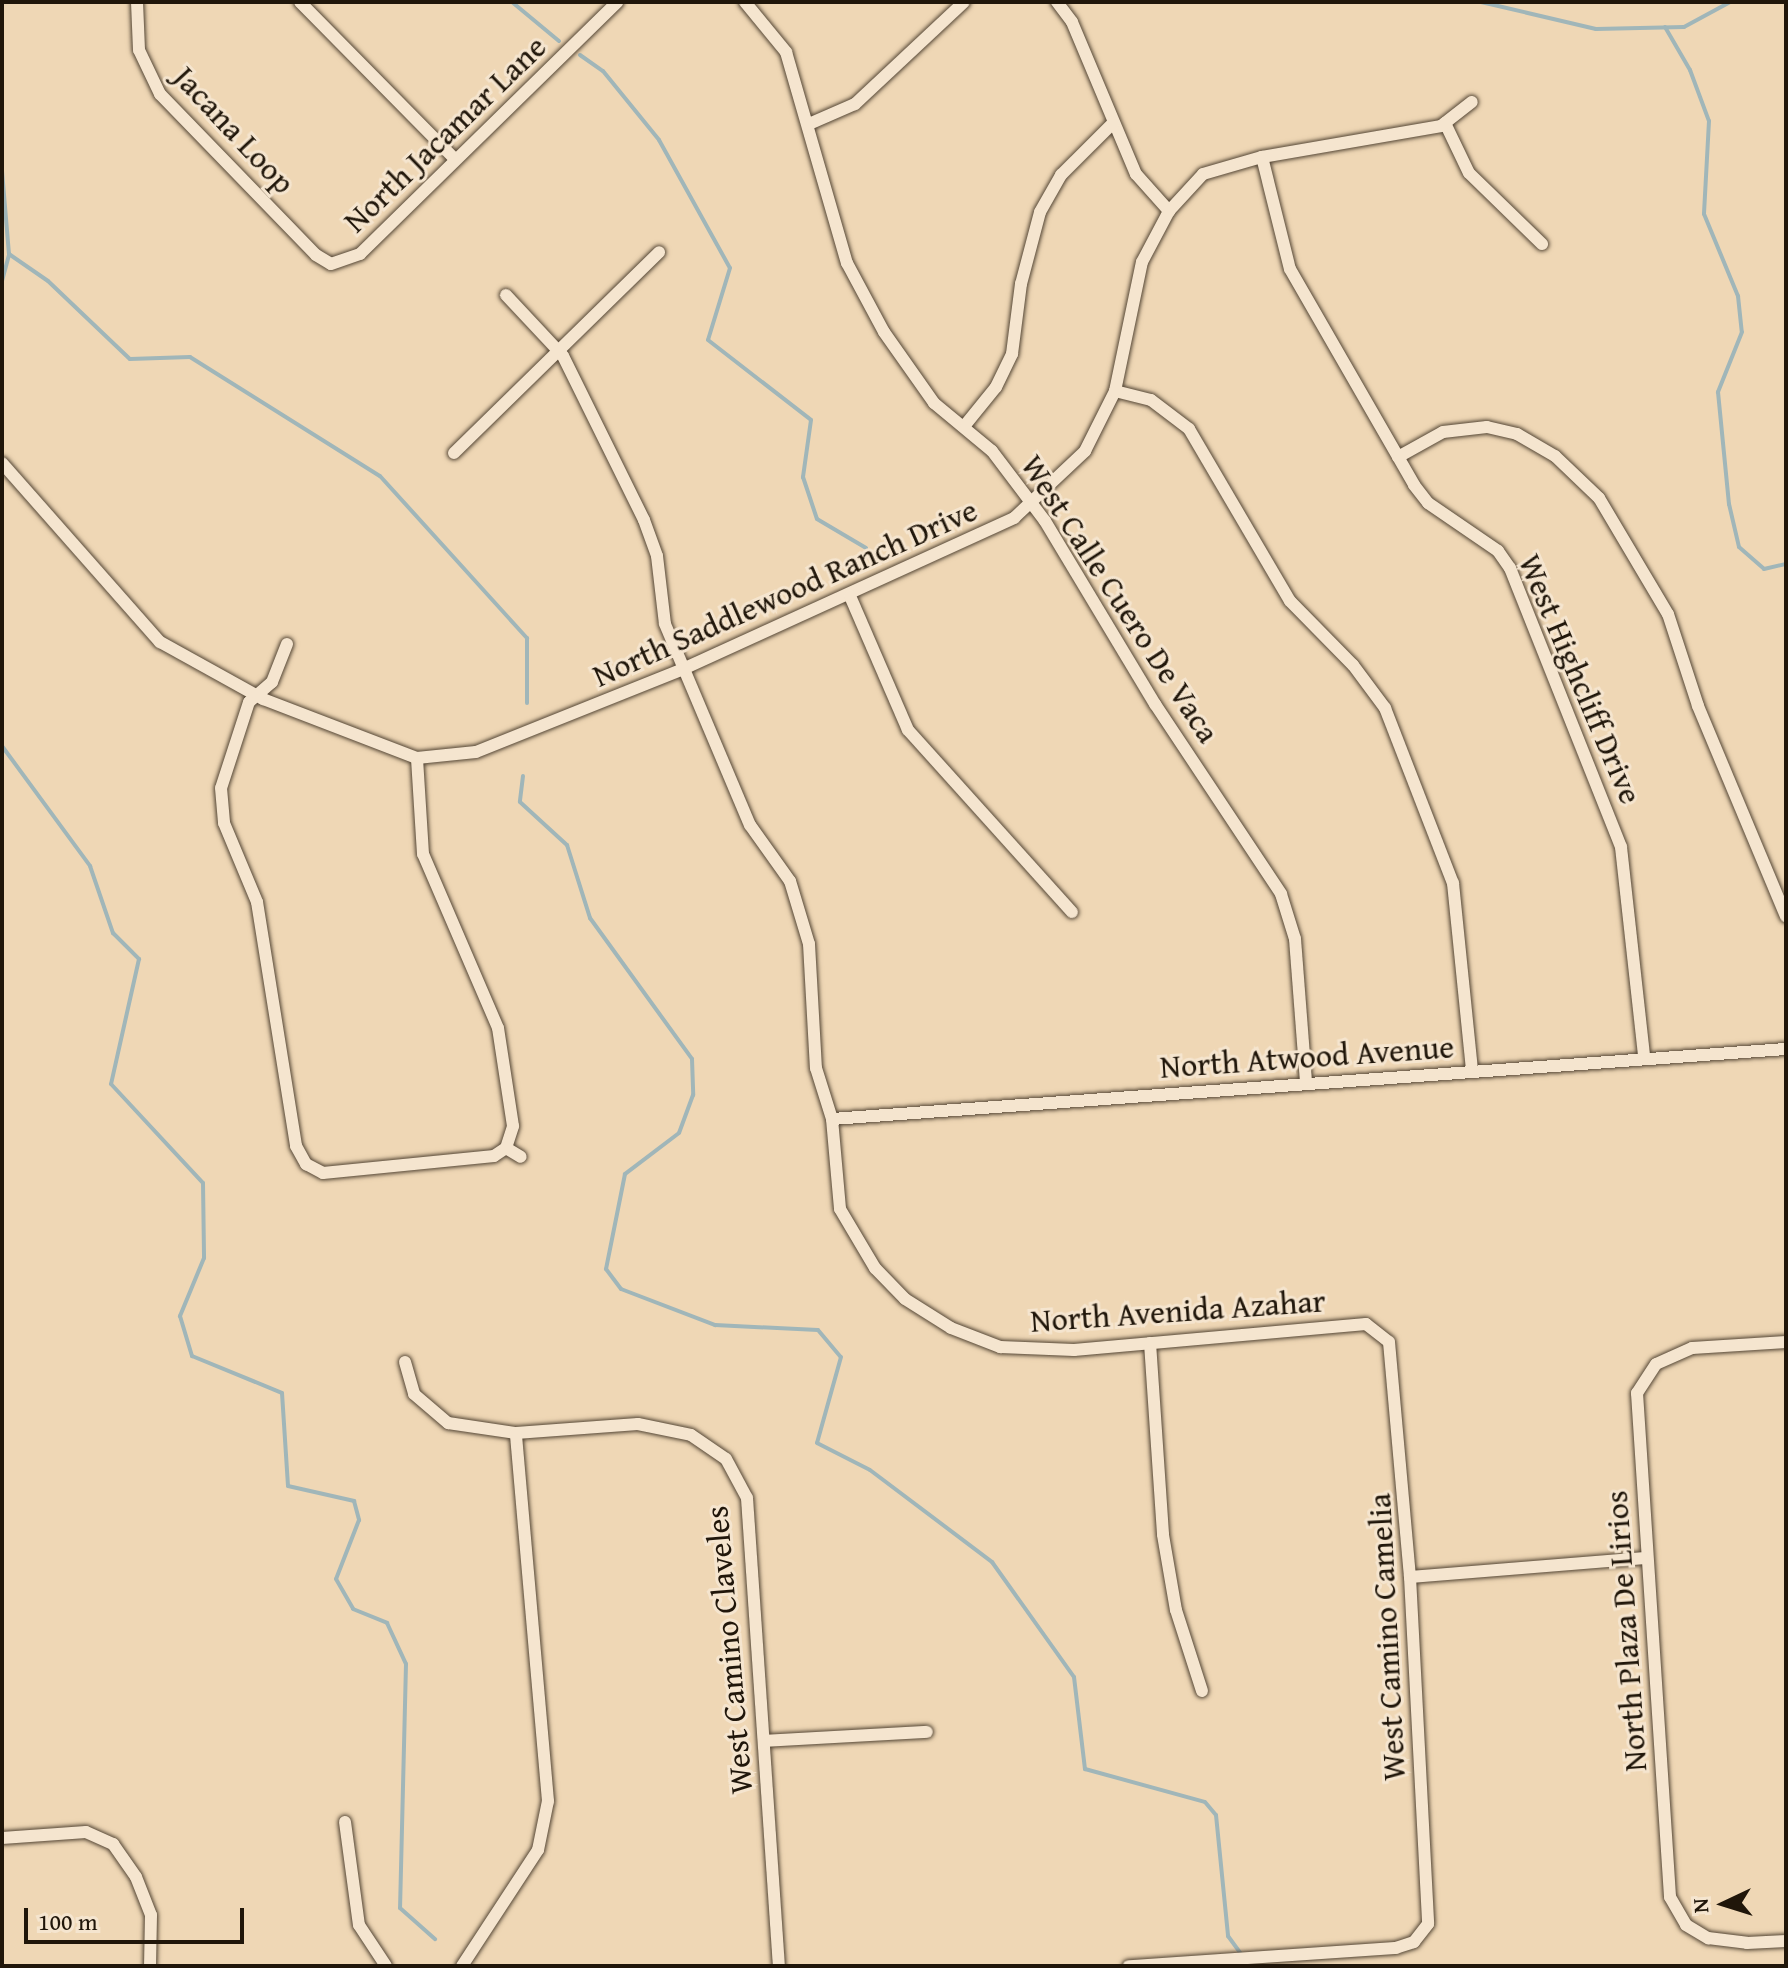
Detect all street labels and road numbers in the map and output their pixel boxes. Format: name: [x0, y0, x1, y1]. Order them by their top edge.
street label: North Jacamar Lane: [336, 28, 554, 240]
street label: Jacana Loop: [165, 58, 303, 202]
street label: West Calle Cuero De Vaca: [1013, 448, 1227, 750]
street label: North Saddlewood Ranch Drive: [587, 491, 983, 695]
street label: West Highcliff Drive: [1510, 549, 1650, 809]
street label: North Atwood Avenue: [1159, 1028, 1455, 1086]
street label: North Avenida Azahar: [1029, 1282, 1327, 1340]
street label: North Plaza De Lirios: [1597, 1489, 1655, 1773]
street label: West Camino Camelia: [1360, 1492, 1414, 1782]
street label: West Camino Claveles: [697, 1504, 761, 1796]

